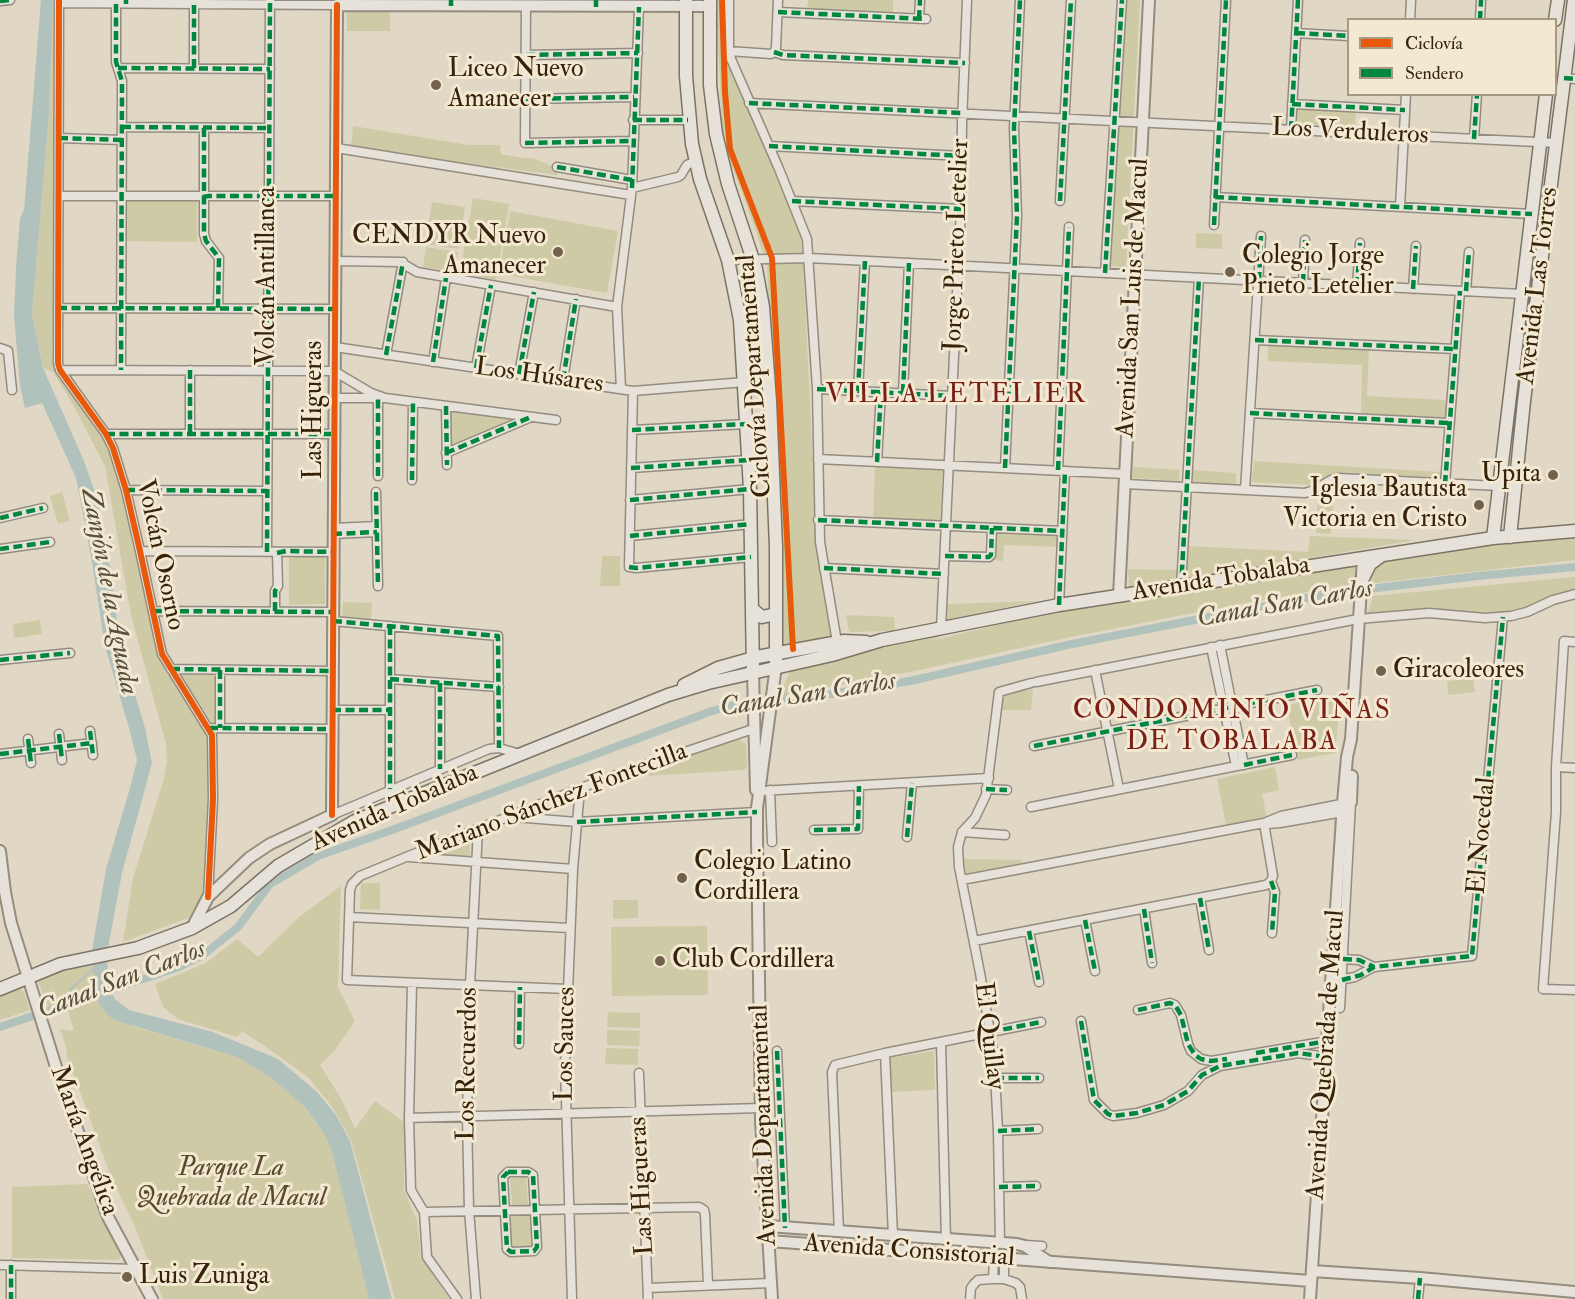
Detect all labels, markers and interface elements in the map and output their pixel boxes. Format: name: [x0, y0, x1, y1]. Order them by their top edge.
legend: [1347, 18, 1557, 96]
text: Ciclovía: [1405, 32, 1463, 55]
place label: Liceo Nuevo Amanecer: [448, 54, 583, 116]
text: Sendero: [1405, 62, 1463, 85]
marker: Liceo Nuevo Amanecer: [429, 78, 443, 92]
street label: Los Verduleros: [1271, 113, 1429, 153]
street label: Jorge Prieto Letelier: [939, 138, 977, 352]
street label: Avenida San Luis de Macul: [1111, 157, 1157, 439]
street label: Avenida Las Torres: [1511, 186, 1567, 386]
street label: Volcán Antillanca: [252, 187, 284, 365]
place label: CENDYR Nuevo Amanecer: [352, 221, 546, 282]
place label: Colegio Jorge Prieto Letelier: [1242, 241, 1394, 302]
marker: CENDYR Nuevo Amanecer: [551, 245, 565, 259]
street label: Ciclovía Departamental: [732, 253, 780, 499]
marker: Colegio Jorge Prieto Letelier: [1223, 265, 1237, 279]
street label: Las Higueras: [299, 341, 331, 479]
street label: Los Húsares: [473, 353, 605, 401]
district label: VILLA LETELIER: [825, 380, 1087, 412]
place label: Upita: [1481, 459, 1541, 491]
marker: Upita: [1546, 468, 1560, 482]
place label: Iglesia Bautista Victoria en Cristo: [1283, 474, 1467, 536]
street label: Volcán Osorno: [128, 477, 190, 633]
water label: Zanjón de la Aguada: [72, 486, 144, 698]
marker: Iglesia Bautista Victoria en Cristo: [1472, 498, 1486, 512]
street label: Avenida Tobalaba: [1130, 551, 1312, 609]
water label: Canal San Carlos: [1195, 574, 1375, 636]
place label: Giracoleores: [1393, 655, 1524, 687]
marker: Giracoleores: [1374, 664, 1388, 678]
water label: Canal San Carlos: [718, 666, 898, 726]
district label: CONDOMINIO VIÑAS DE TOBALABA: [1073, 696, 1391, 759]
street label: Mariano Sánchez Fontecilla: [412, 737, 692, 869]
street label: Avenida Tobalaba: [307, 758, 483, 860]
street label: El Nocedal: [1462, 776, 1504, 896]
place label: Colegio Latino Cordillera: [694, 847, 851, 909]
marker: Colegio Latino Cordillera: [675, 871, 689, 885]
street label: Avenida Quebrada de Macul: [1301, 909, 1353, 1201]
water label: Canal San Carlos: [33, 934, 211, 1028]
place label: Club Cordillera: [672, 945, 834, 977]
marker: Club Cordillera: [653, 954, 667, 968]
street label: El Quillay: [966, 980, 1010, 1092]
street label: Los Sauces: [550, 986, 584, 1102]
street label: Los Recuerdos: [452, 987, 486, 1141]
street label: Avenida Departamental: [745, 1004, 785, 1246]
street label: María Angélica: [42, 1062, 124, 1220]
street label: Las Higueras: [624, 1116, 662, 1256]
park label: Parque La Quebrada de Macul: [136, 1153, 326, 1214]
street label: Avenida Consistorial: [802, 1229, 1016, 1275]
place label: Luis Zuniga: [139, 1261, 269, 1293]
marker: Luis Zuniga: [120, 1270, 134, 1284]

